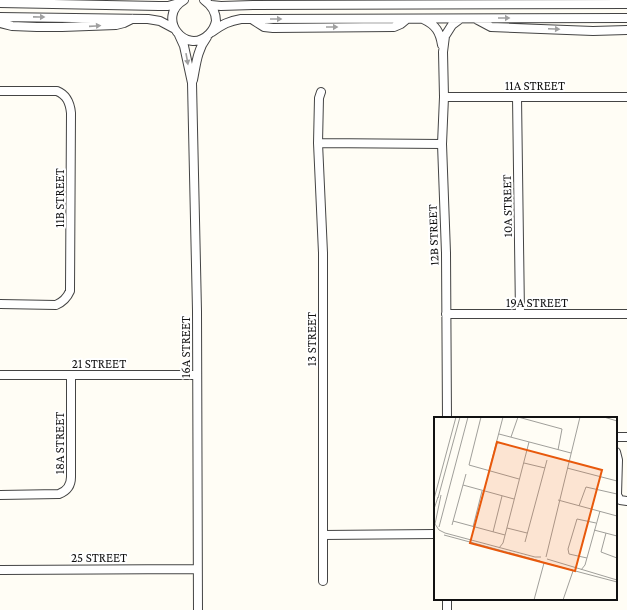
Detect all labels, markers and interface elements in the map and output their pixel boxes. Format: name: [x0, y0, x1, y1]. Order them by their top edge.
one-way arrow: [33, 14, 46, 20]
one-way arrow: [498, 15, 511, 21]
one-way arrow: [270, 16, 283, 22]
one-way arrow: [89, 23, 101, 30]
one-way arrow: [326, 24, 339, 30]
one-way arrow: [548, 26, 560, 33]
one-way arrow: [184, 53, 190, 65]
street label: 11A STREET: [505, 78, 565, 93]
street label: 11B STREET: [52, 168, 67, 228]
street label: 10A STREET: [499, 174, 515, 238]
street label: 12B STREET: [424, 204, 442, 266]
street label: 19A STREET: [506, 295, 568, 310]
street label: 13 STREET: [304, 312, 319, 366]
street label: 16A STREET: [178, 316, 193, 378]
street label: 21 STREET: [72, 356, 126, 371]
street label: 18A STREET: [52, 412, 67, 474]
inset map: [434, 417, 617, 600]
street label: 25 STREET: [71, 550, 127, 565]

